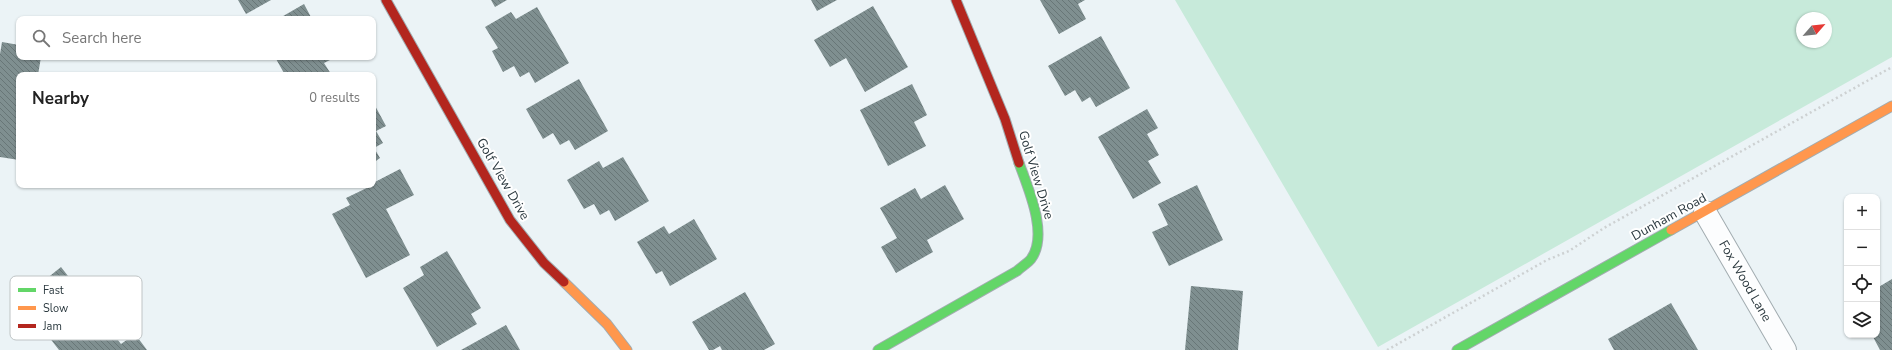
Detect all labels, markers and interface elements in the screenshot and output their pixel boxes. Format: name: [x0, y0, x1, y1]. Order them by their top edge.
north arrow: [1796, 12, 1832, 48]
search box: [16, 16, 376, 60]
icon: search: [30, 27, 52, 49]
text: Search here: [62, 28, 142, 48]
text: Nearby: [32, 87, 89, 110]
text: 0 results: [309, 89, 360, 107]
street label: Golf View Drive: [1014, 128, 1058, 222]
street label: Golf View Drive: [472, 135, 534, 223]
street label: Dunham Road: [1628, 189, 1710, 245]
map controls: [1844, 194, 1880, 338]
button: +: [1844, 194, 1880, 230]
button: −: [1844, 230, 1880, 266]
street label: Fox Wood Lane: [1714, 237, 1776, 325]
button: locate: [1844, 266, 1880, 302]
legend: [10, 276, 142, 340]
text: Fast: [43, 283, 64, 298]
text: Slow: [43, 301, 68, 316]
button: layers: [1844, 302, 1880, 338]
text: Jam: [42, 319, 62, 334]

